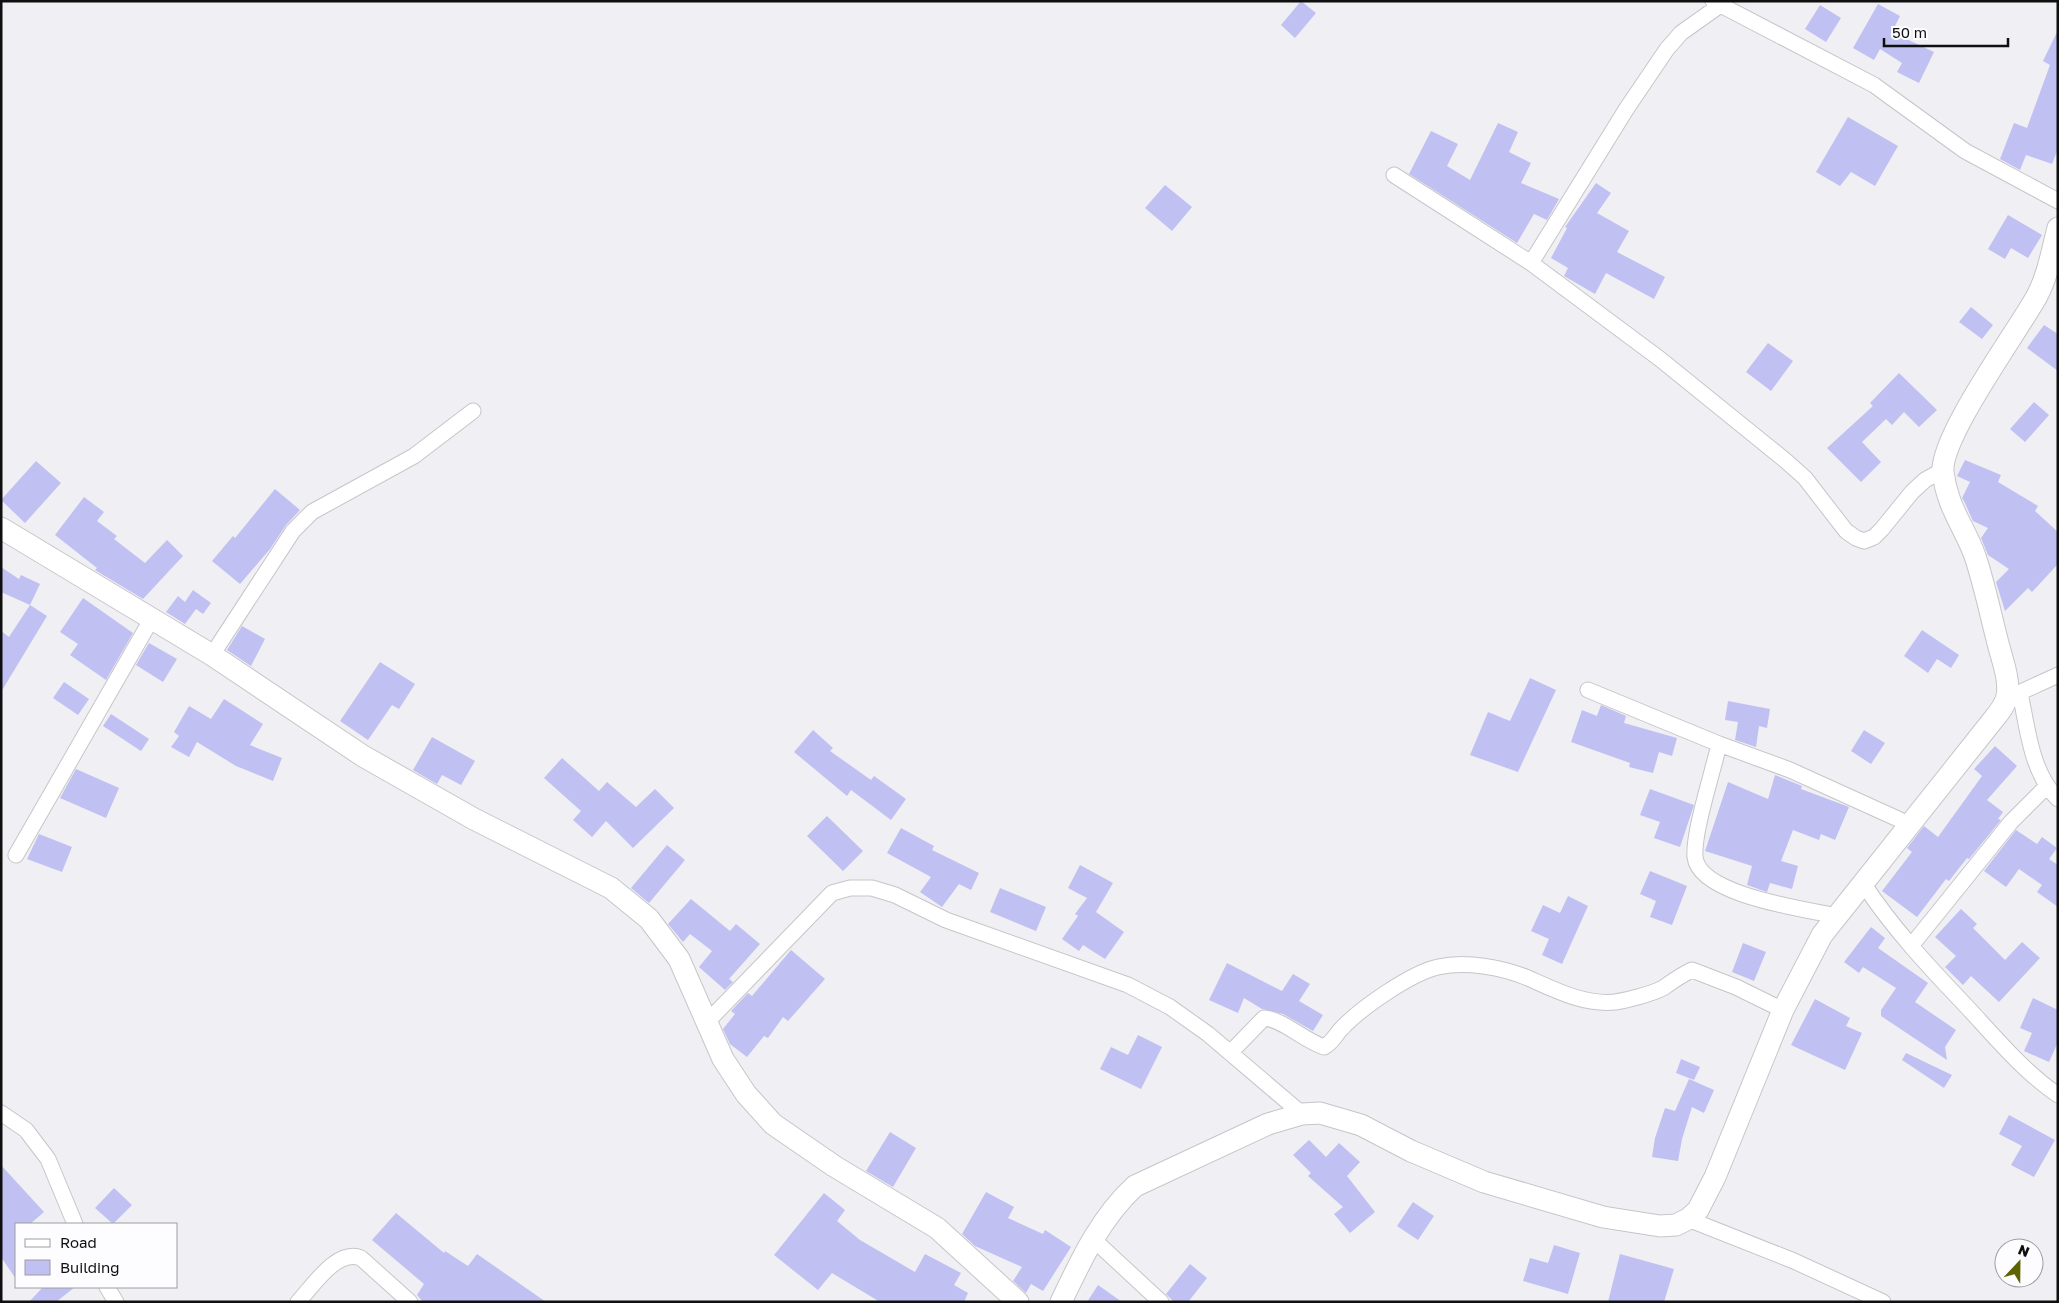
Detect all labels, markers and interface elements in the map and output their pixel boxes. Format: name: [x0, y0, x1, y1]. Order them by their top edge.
scale bar: [1884, 15, 2008, 47]
text: 50 m: [1892, 23, 1927, 41]
legend: [15, 1223, 178, 1288]
text: Road: [60, 1233, 97, 1251]
north arrow: [1994, 1238, 2044, 1288]
text: N: [2016, 1241, 2032, 1260]
text: Building: [60, 1258, 120, 1276]

